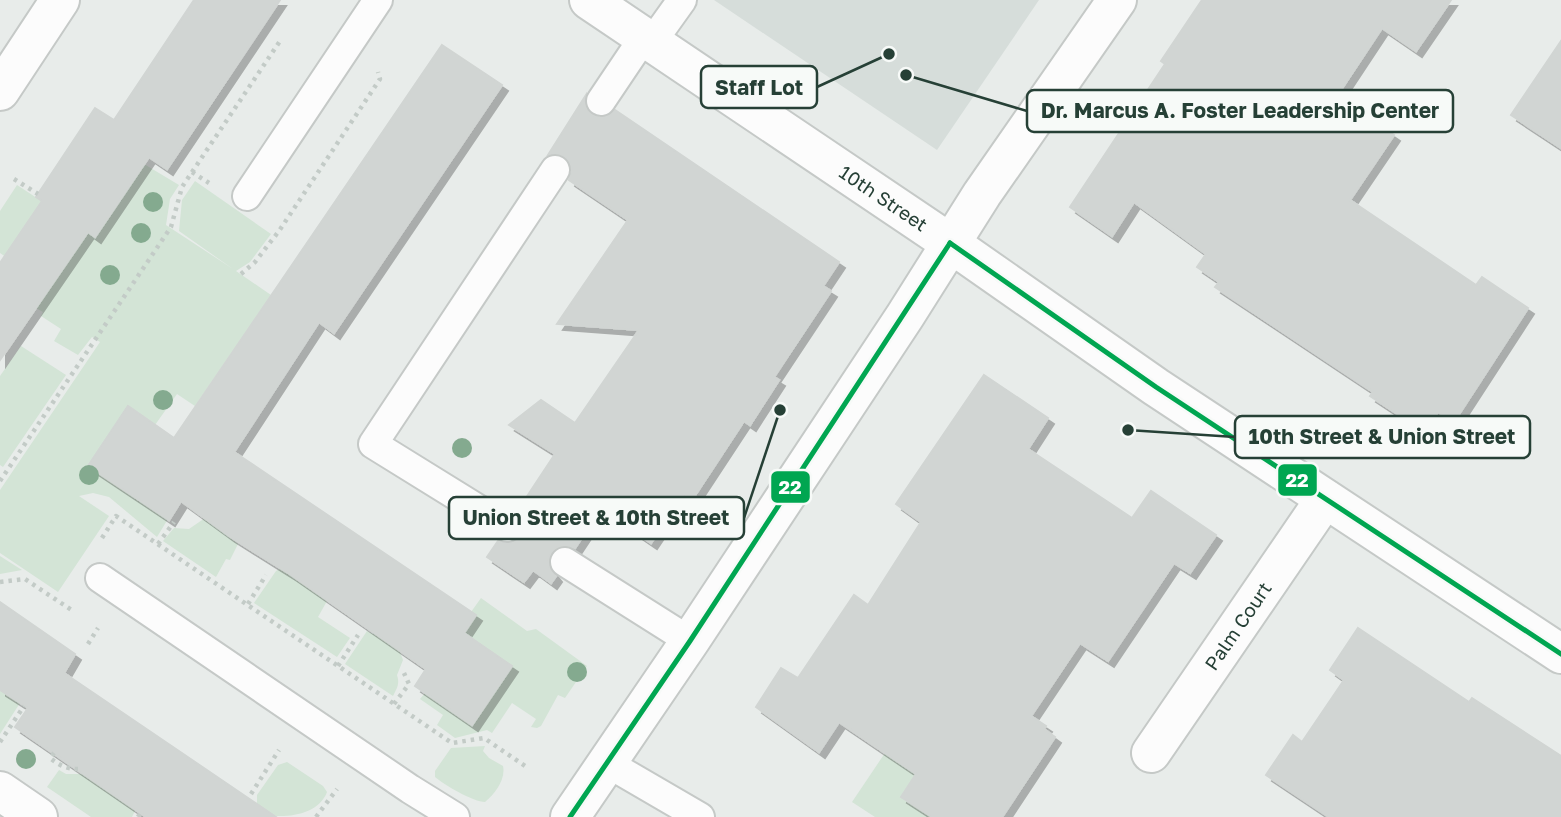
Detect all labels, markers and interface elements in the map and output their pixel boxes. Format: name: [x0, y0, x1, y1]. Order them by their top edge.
callout: Staff Lot: [701, 66, 817, 108]
text: Staff Lot: [715, 74, 803, 100]
callout: Dr. Marcus A. Foster Leadership Center: [1027, 90, 1453, 132]
text: Dr. Marcus A. Foster Leadership Center: [1041, 97, 1439, 123]
street label: 10th Street: [835, 160, 932, 236]
callout: 10th Street & Union Street: [1235, 416, 1530, 458]
text: 10th Street & Union Street: [1249, 423, 1516, 449]
line badge: 22: [1277, 463, 1318, 497]
text: 22: [1285, 468, 1309, 491]
line badge: 22: [770, 470, 811, 504]
text: 22: [778, 475, 802, 498]
callout: Union Street & 10th Street: [449, 497, 744, 539]
text: Union Street & 10th Street: [463, 504, 730, 530]
street label: Palm Court: [1199, 577, 1276, 674]

